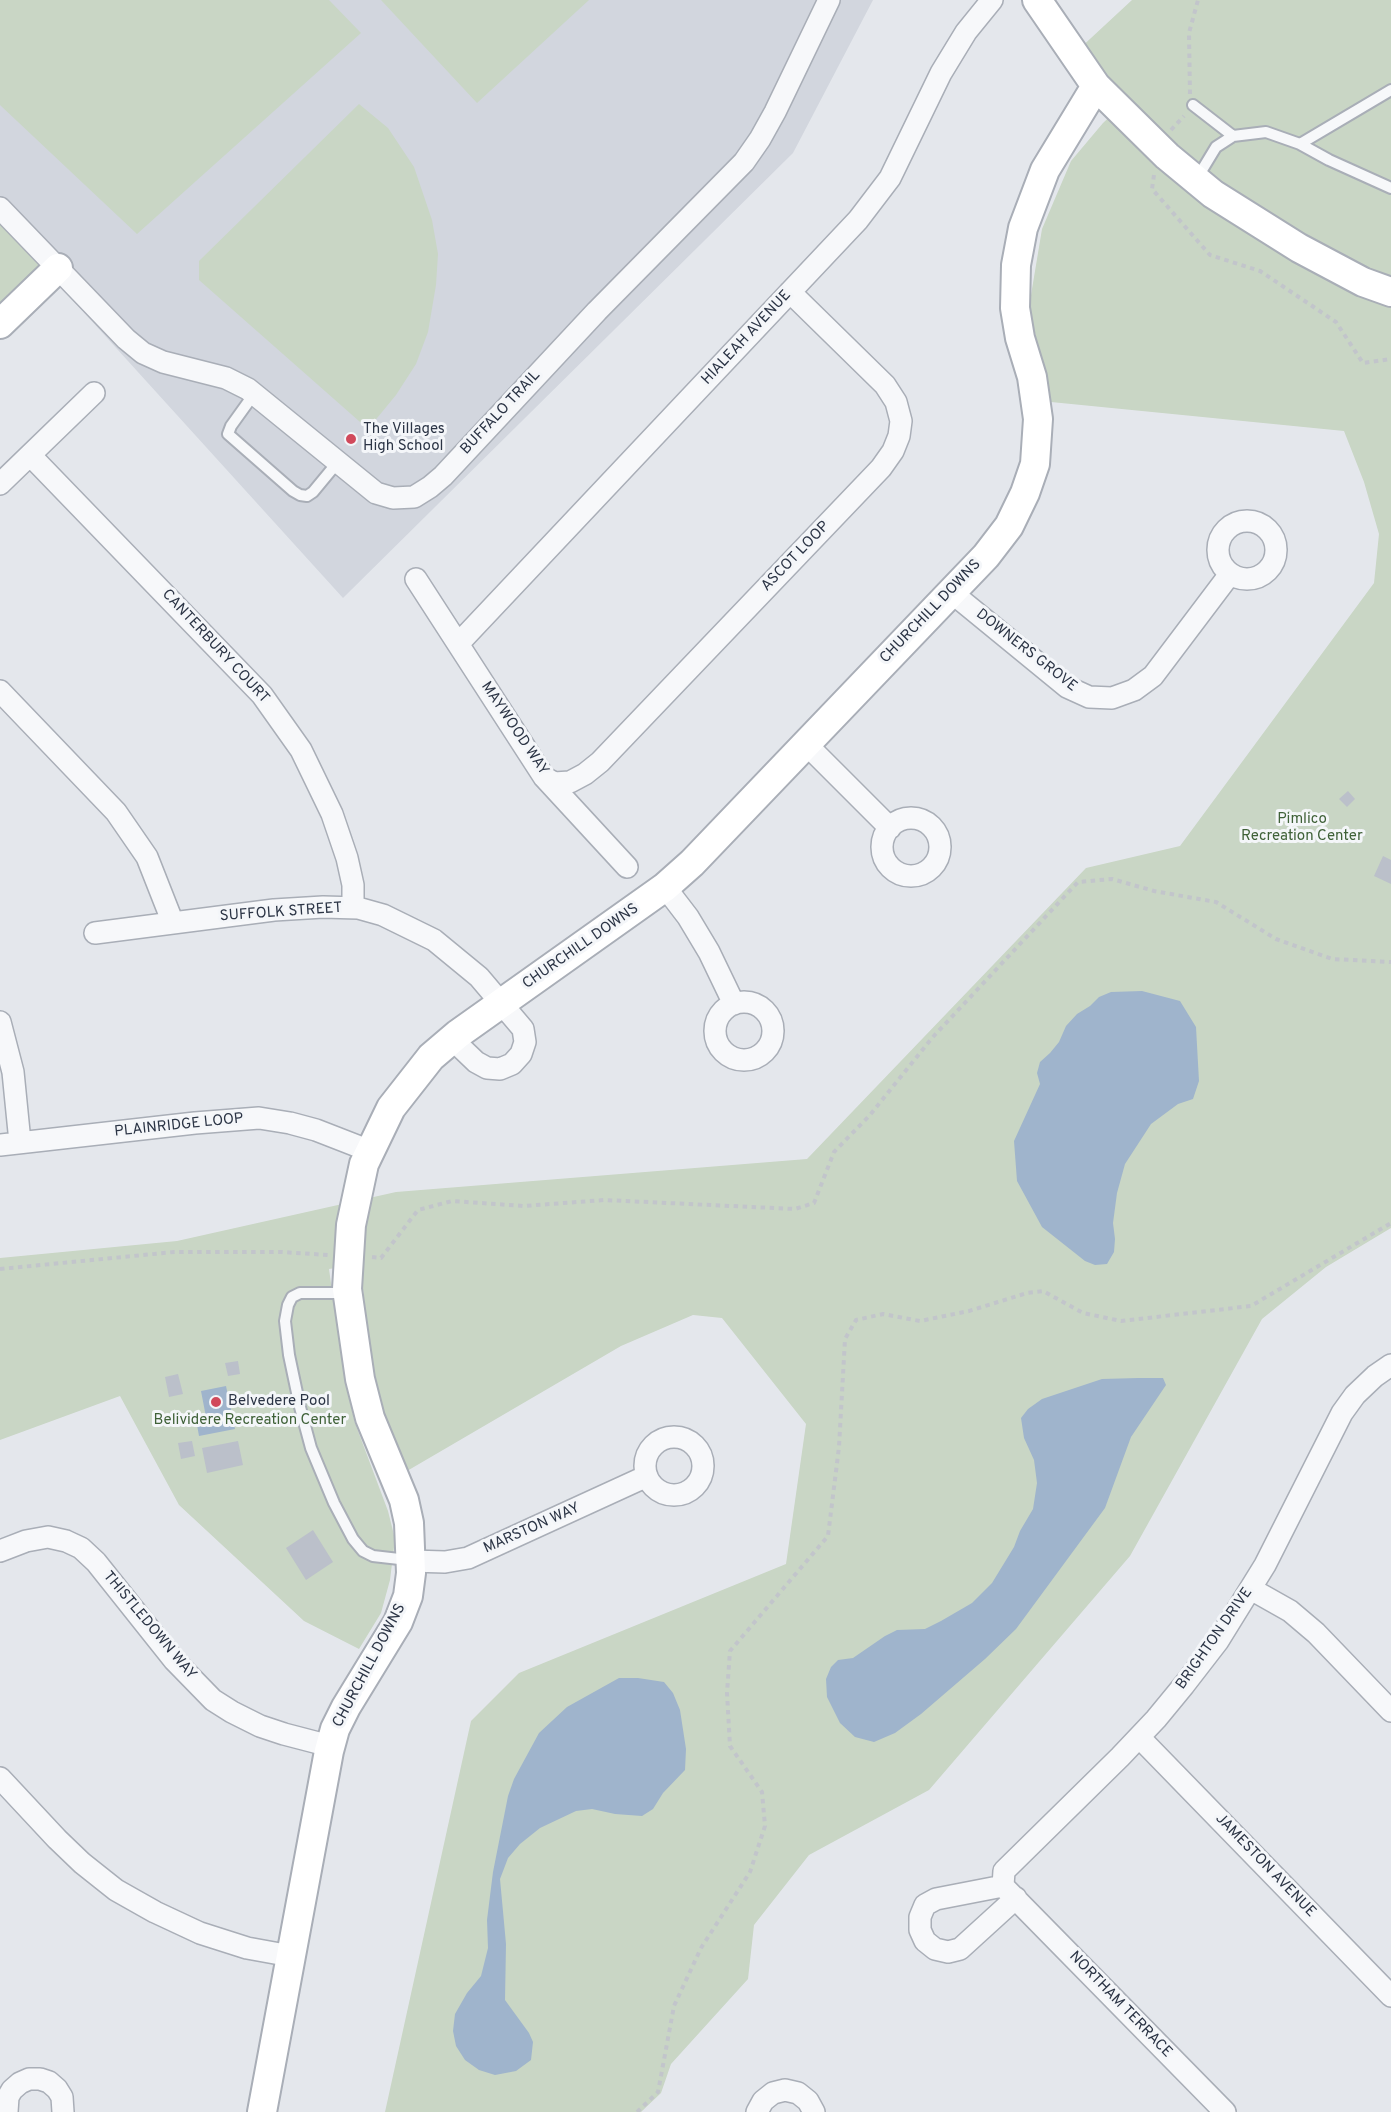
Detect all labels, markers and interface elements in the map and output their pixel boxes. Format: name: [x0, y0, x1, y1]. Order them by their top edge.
street label: HIALEAH AVENUE: [699, 287, 795, 389]
street label: BUFFALO TRAIL: [457, 367, 545, 459]
place label: The Villages High School: [363, 421, 445, 456]
marker: The Villages High School: [344, 432, 358, 446]
street label: ASCOT LOOP: [758, 518, 834, 596]
street label: CHURCHILL DOWNS: [877, 556, 985, 668]
street label: CANTERBURY COURT: [157, 586, 273, 708]
street label: DOWNERS GROVE: [972, 606, 1080, 696]
street label: MAYWOOD WAY: [476, 679, 552, 779]
park label: Pimlico Recreation Center: [1241, 811, 1363, 846]
street label: SUFFOLK STREET: [219, 900, 343, 926]
street label: CHURCHILL DOWNS: [520, 900, 642, 994]
street label: PLAINRIDGE LOOP: [114, 1110, 244, 1142]
place label: Belvedere Pool: [228, 1393, 330, 1411]
marker: Belvedere Pool: [209, 1395, 223, 1409]
park label: Belividere Recreation Center: [154, 1412, 346, 1430]
street label: MARSTON WAY: [481, 1500, 583, 1558]
street label: THISTLEDOWN WAY: [98, 1568, 200, 1684]
street label: BRIGHTON DRIVE: [1173, 1584, 1257, 1694]
street label: CHURCHILL DOWNS: [330, 1601, 410, 1731]
street label: JAMESTON AVENUE: [1211, 1810, 1319, 1922]
street label: NORTHAM TERRACE: [1065, 1948, 1175, 2062]

